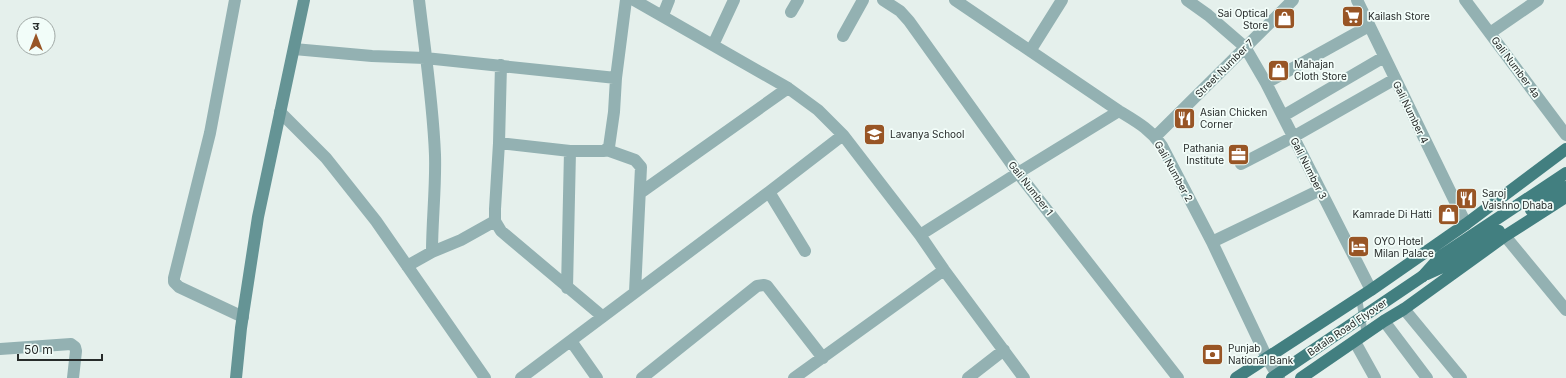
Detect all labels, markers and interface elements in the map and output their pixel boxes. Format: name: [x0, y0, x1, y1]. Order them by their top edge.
supermarket icon: Kailash Store: [1340, 3, 1366, 29]
shop icon: Sai Optical Store: [1271, 6, 1297, 32]
place label: Sai Optical Store: [1217, 7, 1268, 31]
place label: Kailash Store: [1368, 10, 1430, 22]
north arrow: [16, 16, 56, 56]
text: उ: [33, 19, 40, 33]
street label: Gali Number 4a: [1489, 34, 1543, 100]
street label: Street Number 7: [1192, 36, 1256, 100]
shop icon: Mahajan Cloth Store: [1265, 57, 1291, 83]
place label: Mahajan Cloth Store: [1294, 58, 1347, 82]
street label: Gali Number 4: [1391, 79, 1431, 145]
restaurant icon: Asian Chicken Corner: [1171, 105, 1197, 131]
place label: Asian Chicken Corner: [1200, 106, 1267, 130]
school or university icon: Lavanya School: [861, 121, 887, 147]
place label: Lavanya School: [890, 128, 965, 140]
street label: Gali Number 3: [1288, 135, 1330, 201]
street label: Gali Number 2: [1152, 139, 1196, 203]
office icon: Pathania Institute: [1226, 141, 1252, 167]
place label: Pathania Institute: [1183, 142, 1224, 166]
street label: Gali Number 1: [1006, 158, 1056, 218]
restaurant icon: Saroj Vaishno Dhaba: [1454, 186, 1480, 212]
place label: Saroj Vaishno Dhaba: [1482, 187, 1553, 211]
shop icon: Kamrade Di Hatti: [1435, 201, 1461, 227]
place label: Kamrade Di Hatti: [1353, 208, 1432, 220]
hotel icon: OYO Hotel Milan Palace: [1345, 234, 1371, 260]
place label: OYO Hotel Milan Palace: [1374, 235, 1434, 259]
street label: Batala Road Flyover: [1305, 296, 1389, 358]
scale bar: [18, 336, 102, 362]
bank icon: Punjab National Bank: [1200, 341, 1226, 367]
text: 50 m: [24, 342, 53, 357]
place label: Punjab National Bank: [1228, 342, 1294, 366]

